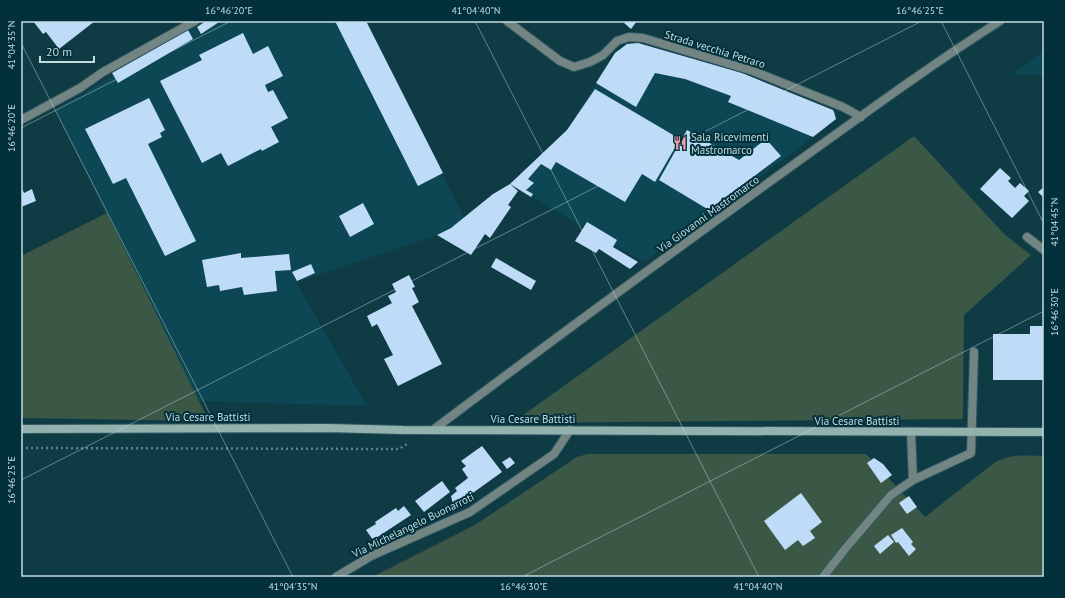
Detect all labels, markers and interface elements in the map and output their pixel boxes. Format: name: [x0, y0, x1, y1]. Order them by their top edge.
text: 16°46'20"E: [205, 4, 253, 17]
text: 41°04'40"N: [451, 4, 501, 17]
text: 16°46'25"E: [896, 4, 944, 17]
text: 41°04'35"N: [5, 20, 18, 70]
street label: Strada vecchia Petraro: [663, 27, 767, 71]
scale bar: [40, 38, 94, 64]
text: 20 m: [46, 44, 72, 59]
text: 16°46'20"E: [5, 104, 18, 152]
place label: Sala Ricevimenti Mastromarco: [691, 130, 769, 157]
restaurant icon: Sala Ricevimenti Mastromarco: [672, 135, 688, 151]
street label: Via Giovanni Mastromarco: [653, 172, 762, 256]
text: 41°04'45"N: [1048, 197, 1061, 247]
text: 16°46'30"E: [1048, 288, 1061, 336]
street label: Via Cesare Battisti: [164, 410, 251, 424]
street label: Via Cesare Battisti: [489, 412, 576, 426]
street label: Via Cesare Battisti: [813, 414, 900, 428]
text: 16°46'25"E: [5, 456, 18, 504]
street label: Via Michelangelo Buonarroti: [349, 489, 476, 561]
text: 41°04'35"N: [268, 580, 318, 593]
text: 16°46'30"E: [500, 580, 548, 593]
text: 41°04'40"N: [733, 580, 783, 593]

